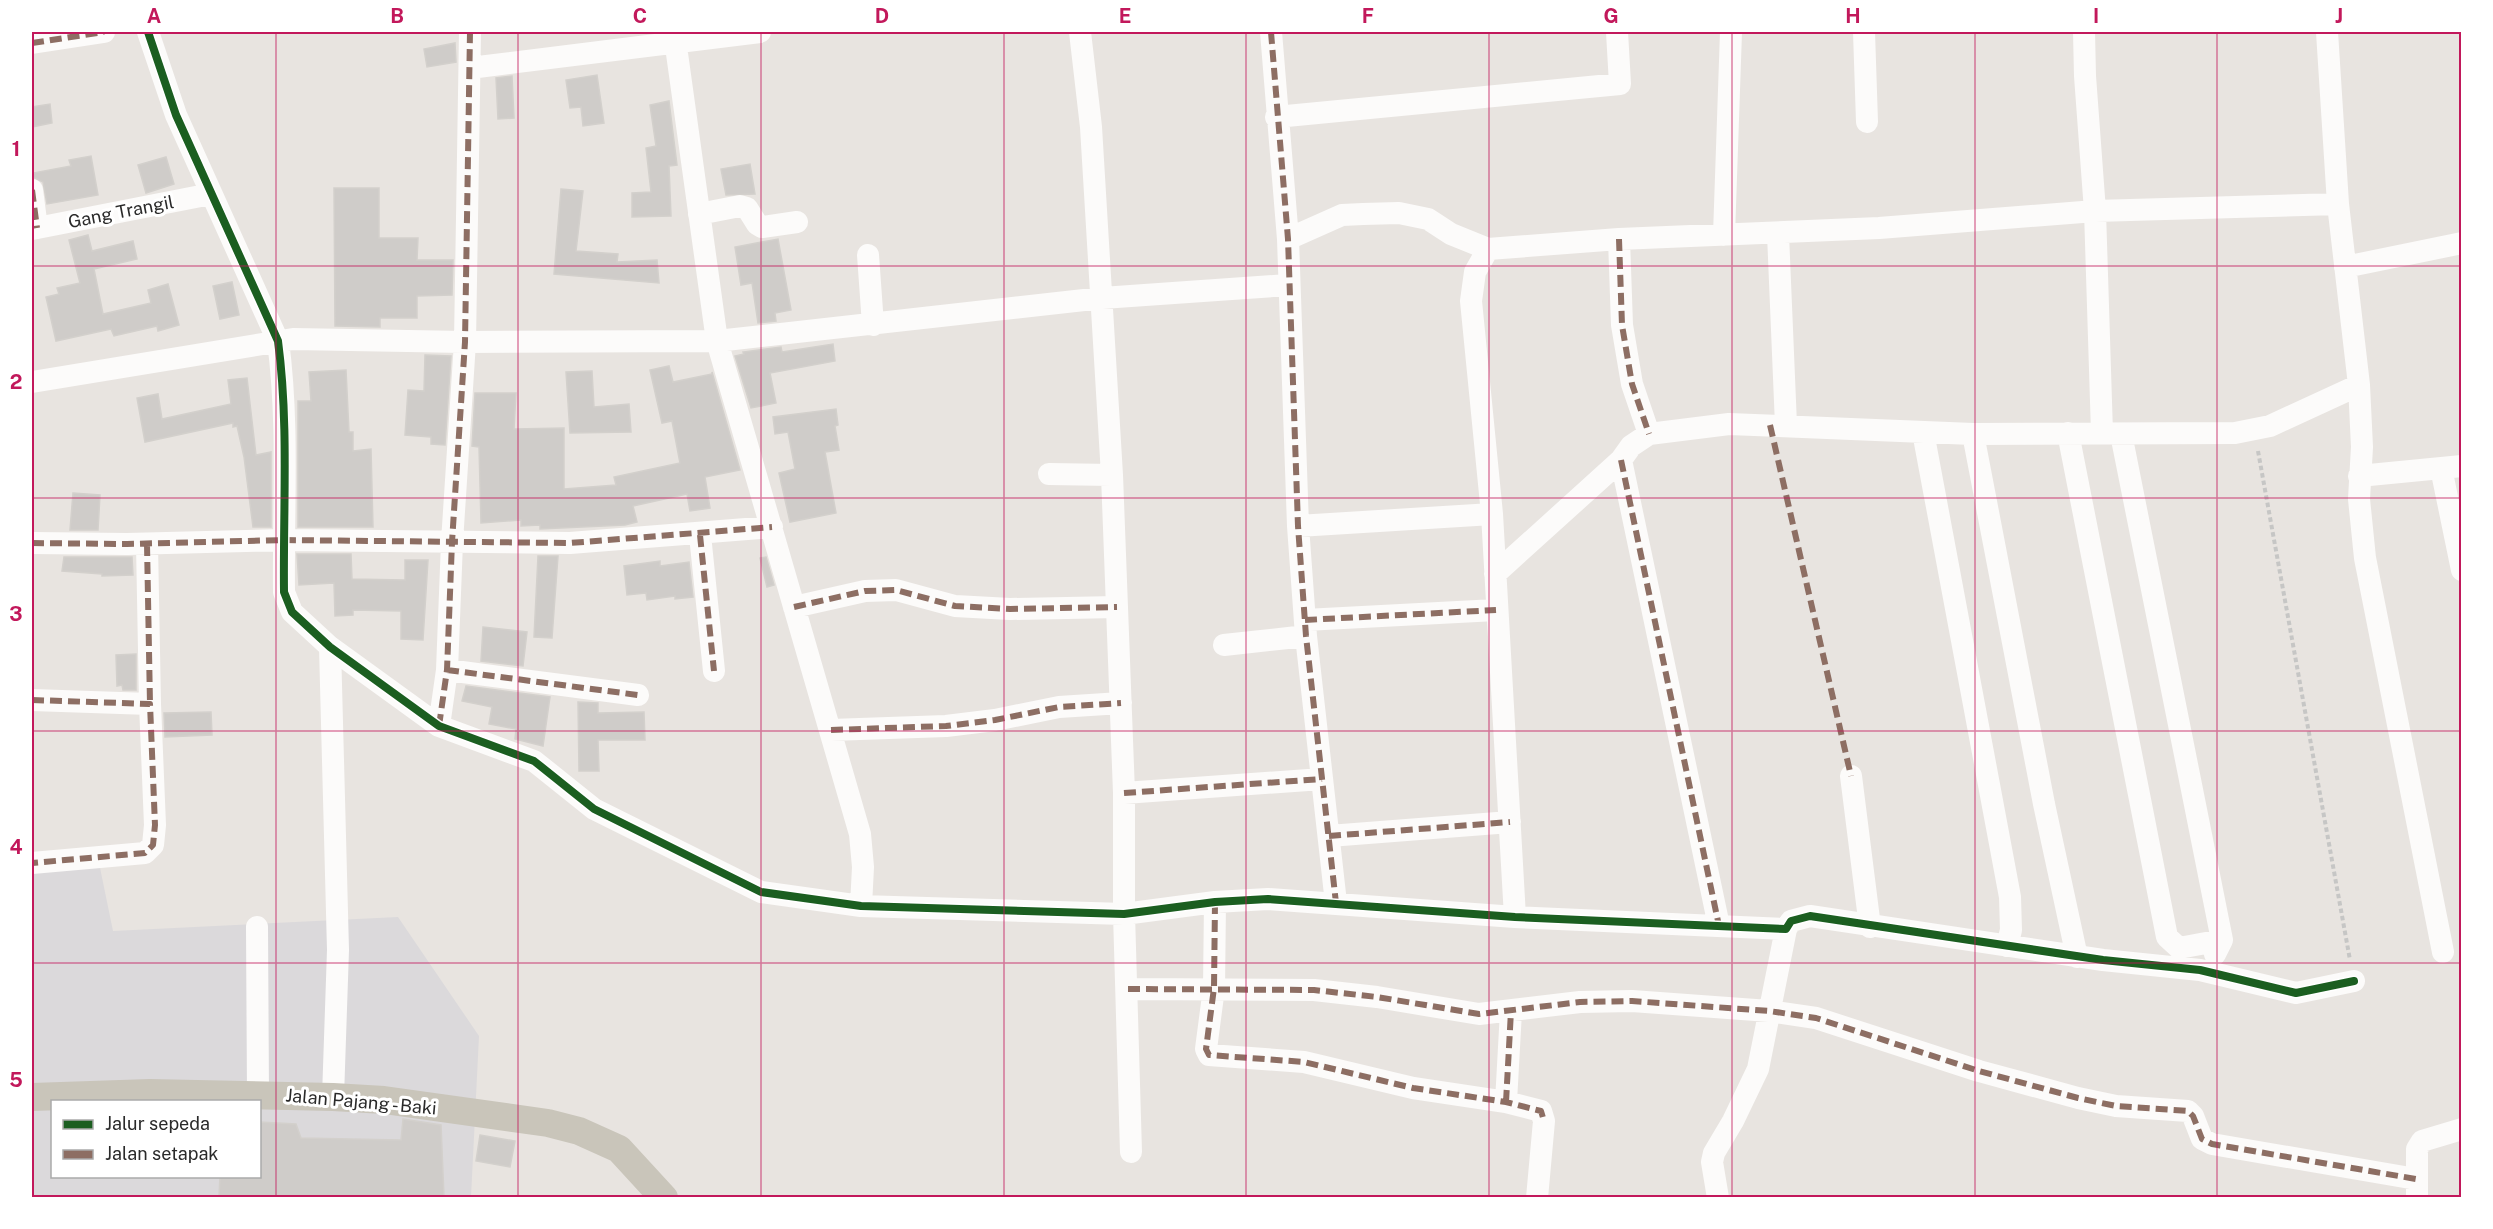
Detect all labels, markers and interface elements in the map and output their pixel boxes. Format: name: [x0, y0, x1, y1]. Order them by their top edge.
text: A: [147, 4, 161, 28]
text: B: [390, 4, 404, 28]
text: C: [633, 4, 647, 28]
text: D: [875, 4, 889, 28]
text: E: [1119, 4, 1131, 28]
text: F: [1362, 4, 1374, 28]
text: G: [1603, 4, 1619, 28]
text: H: [1845, 4, 1861, 28]
text: I: [2093, 4, 2099, 28]
text: J: [2335, 4, 2343, 28]
text: 1: [12, 137, 20, 161]
street label: Gang Trangil: [66, 191, 176, 232]
text: 2: [10, 370, 22, 394]
text: 3: [9, 602, 23, 626]
text: 4: [9, 835, 23, 859]
text: 5: [9, 1068, 23, 1092]
street label: Jalan Pajang - Baki: [285, 1084, 438, 1119]
legend: [51, 1100, 261, 1178]
text: Jalur sepeda: [105, 1113, 210, 1134]
text: Jalan setapak: [105, 1143, 218, 1164]

